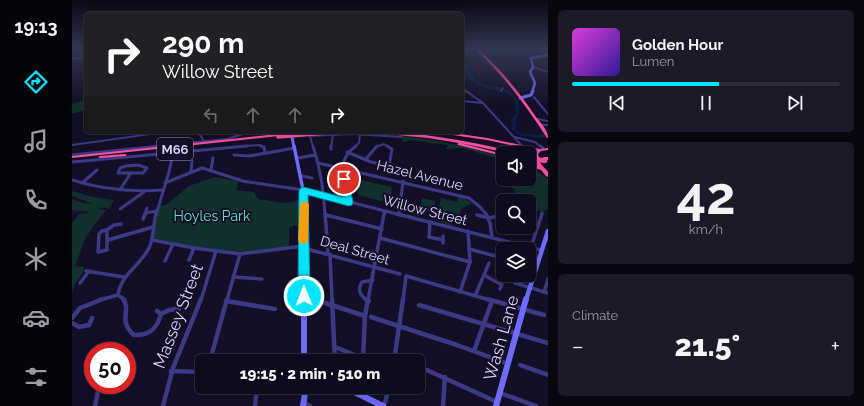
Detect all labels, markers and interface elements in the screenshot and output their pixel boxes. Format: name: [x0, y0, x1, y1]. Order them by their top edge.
text: 19:13: [15, 16, 57, 37]
text: 290 m: [162, 27, 244, 60]
icon: right: [96, 28, 148, 80]
text: Golden Hour: [632, 36, 723, 54]
text: Lumen: [632, 54, 674, 69]
text: Willow Street: [162, 61, 274, 82]
icon: directions: [22, 68, 50, 96]
icon: previous: [606, 92, 628, 114]
icon: pause: [695, 92, 717, 114]
icon: next: [784, 92, 806, 114]
icon: left: [200, 104, 222, 126]
icon: ahead: [242, 104, 264, 126]
icon: ahead: [284, 104, 306, 126]
icon: right: [326, 104, 348, 126]
icon: music: [22, 127, 50, 155]
road number: M66: [157, 138, 193, 160]
map controls: [496, 146, 536, 282]
button: sound: [496, 146, 536, 186]
street label: Hazel Avenue: [375, 157, 465, 193]
pin: [327, 162, 361, 196]
text: 42: [676, 165, 736, 226]
icon: arrive: [333, 168, 355, 190]
icon: phone: [22, 186, 50, 214]
street label: Willow Street: [381, 192, 469, 228]
button: search: [496, 194, 536, 234]
park label: Hoyles Park: [174, 208, 251, 224]
text: km/h: [689, 222, 723, 237]
street label: Deal Street: [318, 232, 392, 268]
button: layers: [496, 242, 536, 282]
icon: climate: [22, 245, 50, 273]
street label: Massey Street: [149, 261, 207, 371]
position arrow: [283, 275, 325, 317]
street label: Wash Lane: [479, 293, 523, 383]
icon: car: [22, 304, 50, 332]
text: Climate: [572, 308, 618, 323]
text: 21.5°: [675, 328, 740, 363]
text: −: [572, 333, 584, 359]
text: +: [831, 333, 840, 359]
speed limit sign: 50: [84, 342, 136, 394]
icon: filters: [22, 363, 50, 391]
text: 19:15 · 2 min · 510 m: [240, 365, 380, 383]

